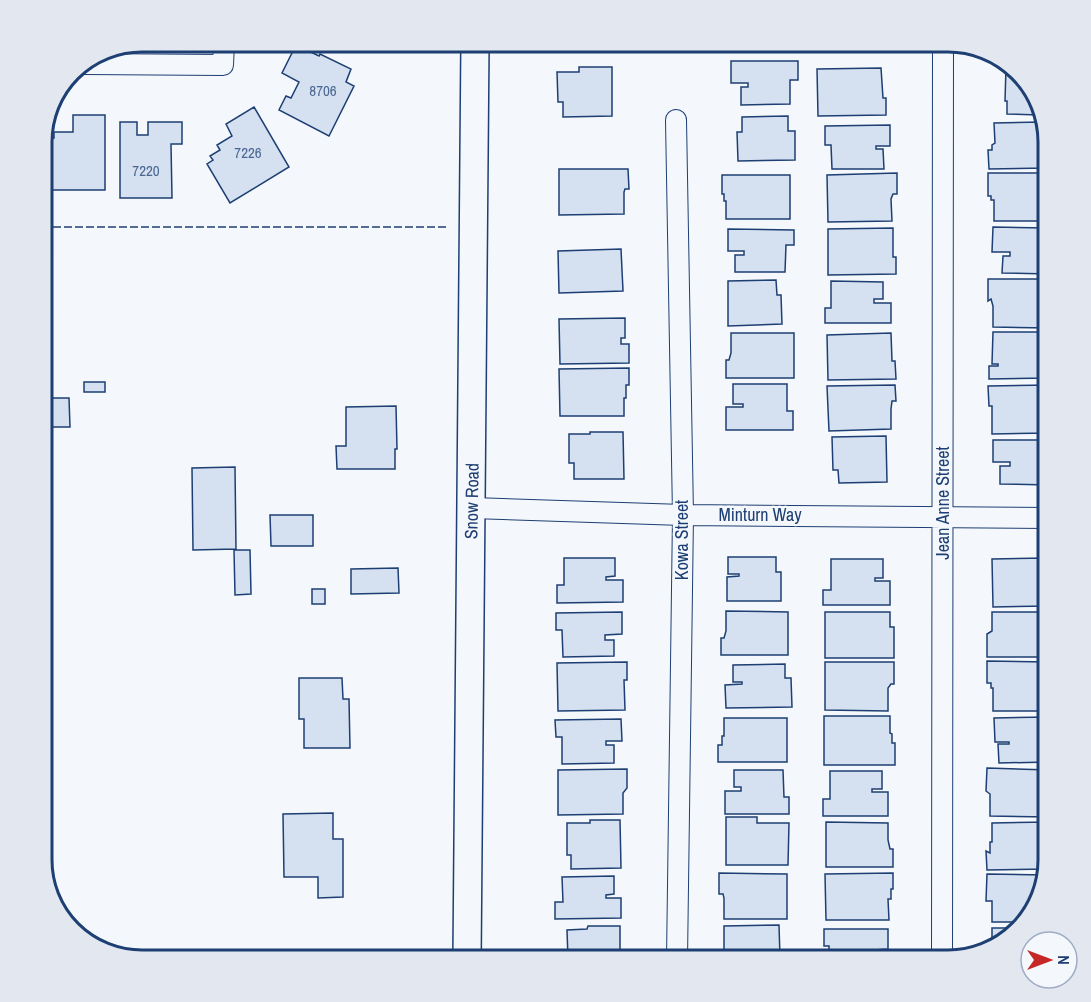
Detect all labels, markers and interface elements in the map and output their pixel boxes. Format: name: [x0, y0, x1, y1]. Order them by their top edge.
house number: 8706: [309, 80, 337, 101]
house number: 7226: [234, 142, 262, 163]
house number: 7220: [132, 160, 160, 181]
street label: Jean Anne Street: [930, 446, 955, 560]
street label: Snow Road: [458, 463, 485, 539]
street label: Kowa Street: [669, 500, 694, 580]
street label: Minturn Way: [718, 502, 802, 527]
north arrow: [1019, 930, 1079, 990]
text: N: [1053, 955, 1075, 965]

